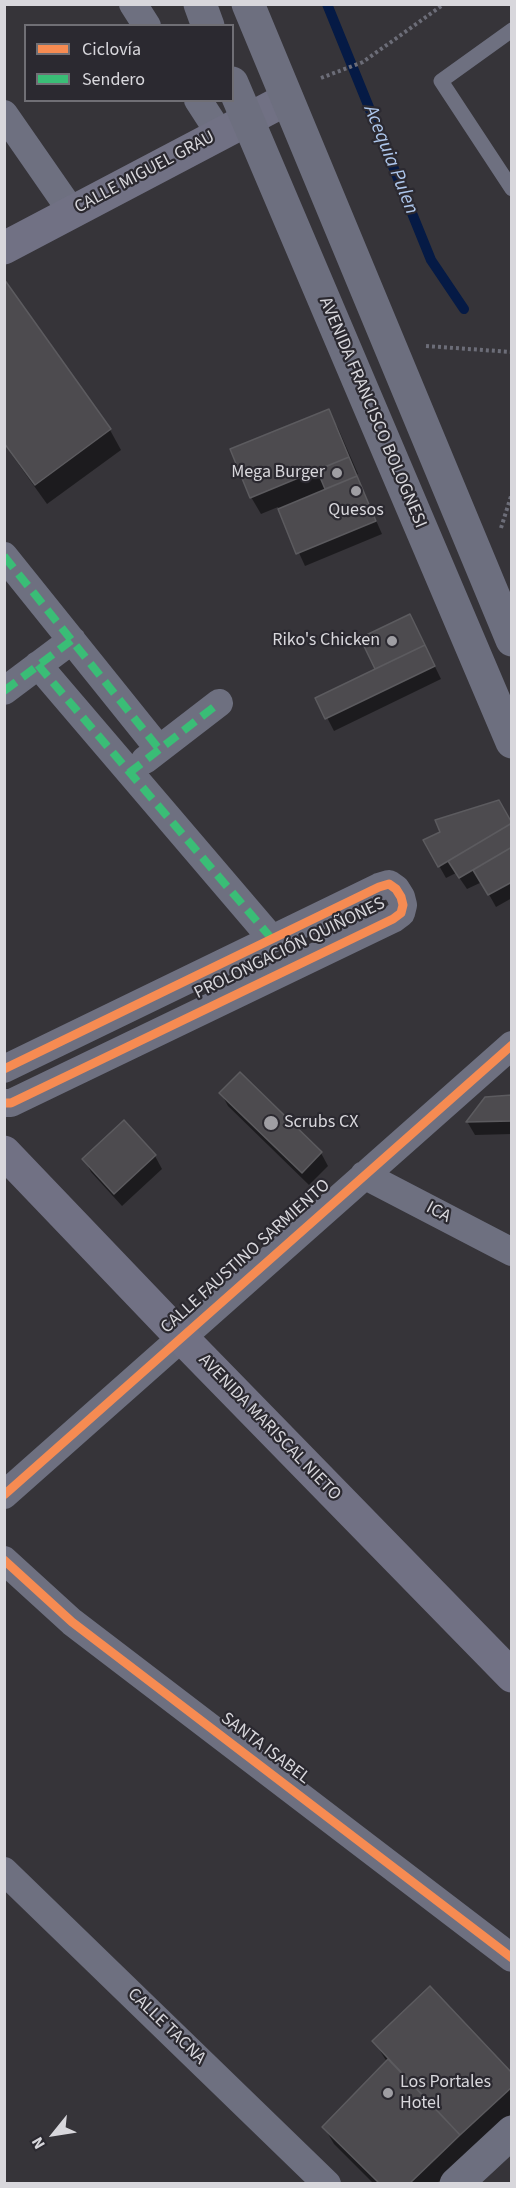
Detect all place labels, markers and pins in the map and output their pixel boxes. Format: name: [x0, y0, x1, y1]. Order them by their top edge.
place label: Mega Burger: [231, 462, 325, 484]
marker: Mega Burger: [330, 466, 344, 480]
marker: Quesos: [349, 484, 363, 498]
place label: Quesos: [328, 500, 384, 522]
place label: Riko's Chicken: [272, 630, 380, 652]
marker: Riko's Chicken: [385, 634, 399, 648]
place label: Scrubs CX: [284, 1112, 358, 1134]
marker: Scrubs CX: [262, 1114, 280, 1132]
place label: Los Portales Hotel: [400, 2072, 491, 2114]
marker: Los Portales Hotel: [381, 2086, 395, 2100]

